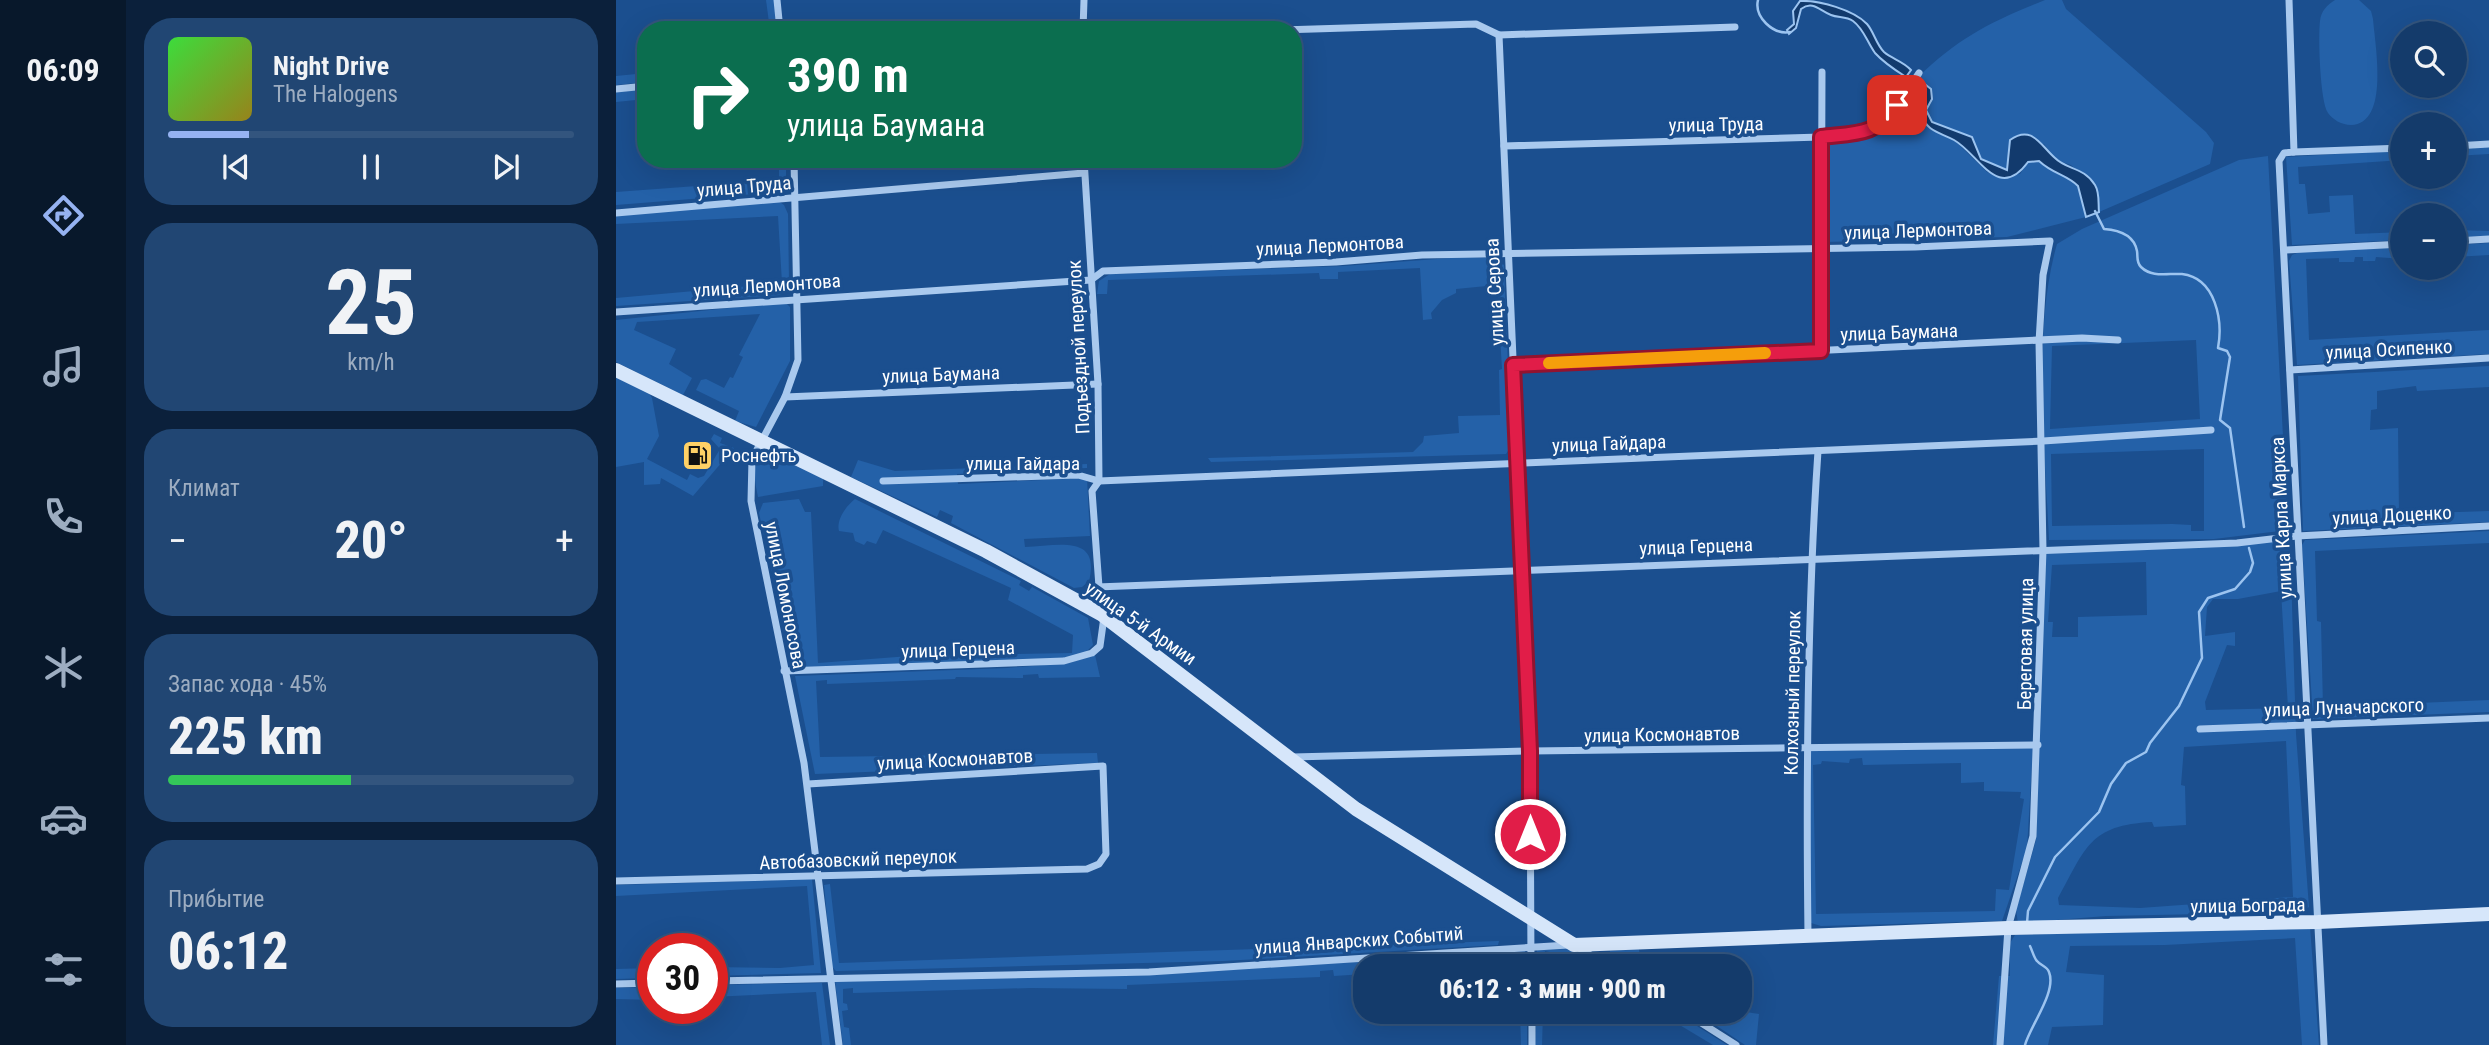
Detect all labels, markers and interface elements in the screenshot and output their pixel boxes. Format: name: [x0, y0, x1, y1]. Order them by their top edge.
map controls: [2390, 21, 2467, 280]
button: search: [2390, 21, 2467, 98]
text: 390 m: [787, 47, 909, 104]
icon: right: [672, 49, 763, 140]
text: 06:09: [26, 51, 100, 89]
text: Night Drive: [273, 51, 389, 81]
pin: [1867, 75, 1927, 135]
text: The Halogens: [273, 81, 398, 108]
icon: arrive: [1878, 86, 1916, 124]
text: улица Баумана: [787, 106, 985, 144]
street label: улица Труда: [1668, 112, 1764, 137]
button: +: [2390, 112, 2467, 189]
icon: previous: [217, 148, 255, 186]
icon: pause: [352, 148, 390, 186]
icon: next: [487, 148, 525, 186]
street label: улица Труда: [696, 171, 792, 202]
icon: directions: [39, 191, 88, 240]
button: −: [2390, 203, 2467, 280]
street label: улица Лермонтова: [1844, 216, 1992, 245]
street label: улица Лермонтова: [1256, 230, 1404, 261]
street label: улица Серова: [1480, 238, 1509, 346]
text: 25: [325, 250, 417, 356]
street label: Подъездной переулок: [1062, 259, 1095, 435]
street label: улица Лермонтова: [693, 269, 842, 302]
street label: улица Баумана: [1840, 319, 1958, 346]
street label: улица Осипенко: [2325, 335, 2453, 364]
icon: music: [39, 342, 88, 391]
text: km/h: [347, 349, 395, 376]
street label: улица Баумана: [882, 361, 1000, 388]
street label: улица Гайдара: [1552, 430, 1666, 457]
street label: улица Карла Маркса: [2266, 436, 2297, 600]
fuel station icon: Роснефть: [681, 438, 715, 472]
place label: Роснефть: [721, 444, 797, 467]
street label: улица Гайдара: [966, 452, 1080, 475]
text: Климат: [168, 475, 240, 502]
icon: phone: [39, 492, 88, 541]
street label: улица Доценко: [2332, 501, 2452, 530]
text: 20°: [334, 510, 408, 571]
text: −: [168, 519, 187, 563]
text: +: [555, 519, 574, 563]
street label: улица Ломоносова: [760, 519, 811, 671]
street label: улица Герцена: [1639, 533, 1753, 560]
street label: улица 5-й Армии: [1081, 577, 1201, 670]
street label: Береговая улица: [2013, 578, 2038, 710]
street label: Колхозный переулок: [1780, 610, 1805, 776]
street label: улица Герцена: [901, 636, 1015, 663]
icon: climate: [39, 643, 88, 692]
text: Запас хода · 45%: [168, 671, 327, 698]
street label: улица Луначарского: [2264, 693, 2424, 722]
text: 225 km: [168, 706, 323, 767]
street label: улица Космонавтов: [1584, 722, 1740, 747]
street label: улица Космонавтов: [877, 744, 1033, 775]
icon: car: [39, 794, 88, 843]
position arrow: [1493, 797, 1567, 871]
street label: Автобазовский переулок: [759, 845, 957, 874]
text: Прибытие: [168, 886, 264, 913]
street label: улица Бограда: [2190, 893, 2306, 918]
text: 06:12: [168, 921, 288, 982]
street label: улица Январских Событий: [1254, 922, 1464, 959]
speed limit sign: 30: [637, 933, 728, 1024]
icon: filters: [39, 945, 88, 994]
text: 06:12 · 3 мин · 900 m: [1439, 974, 1666, 1004]

